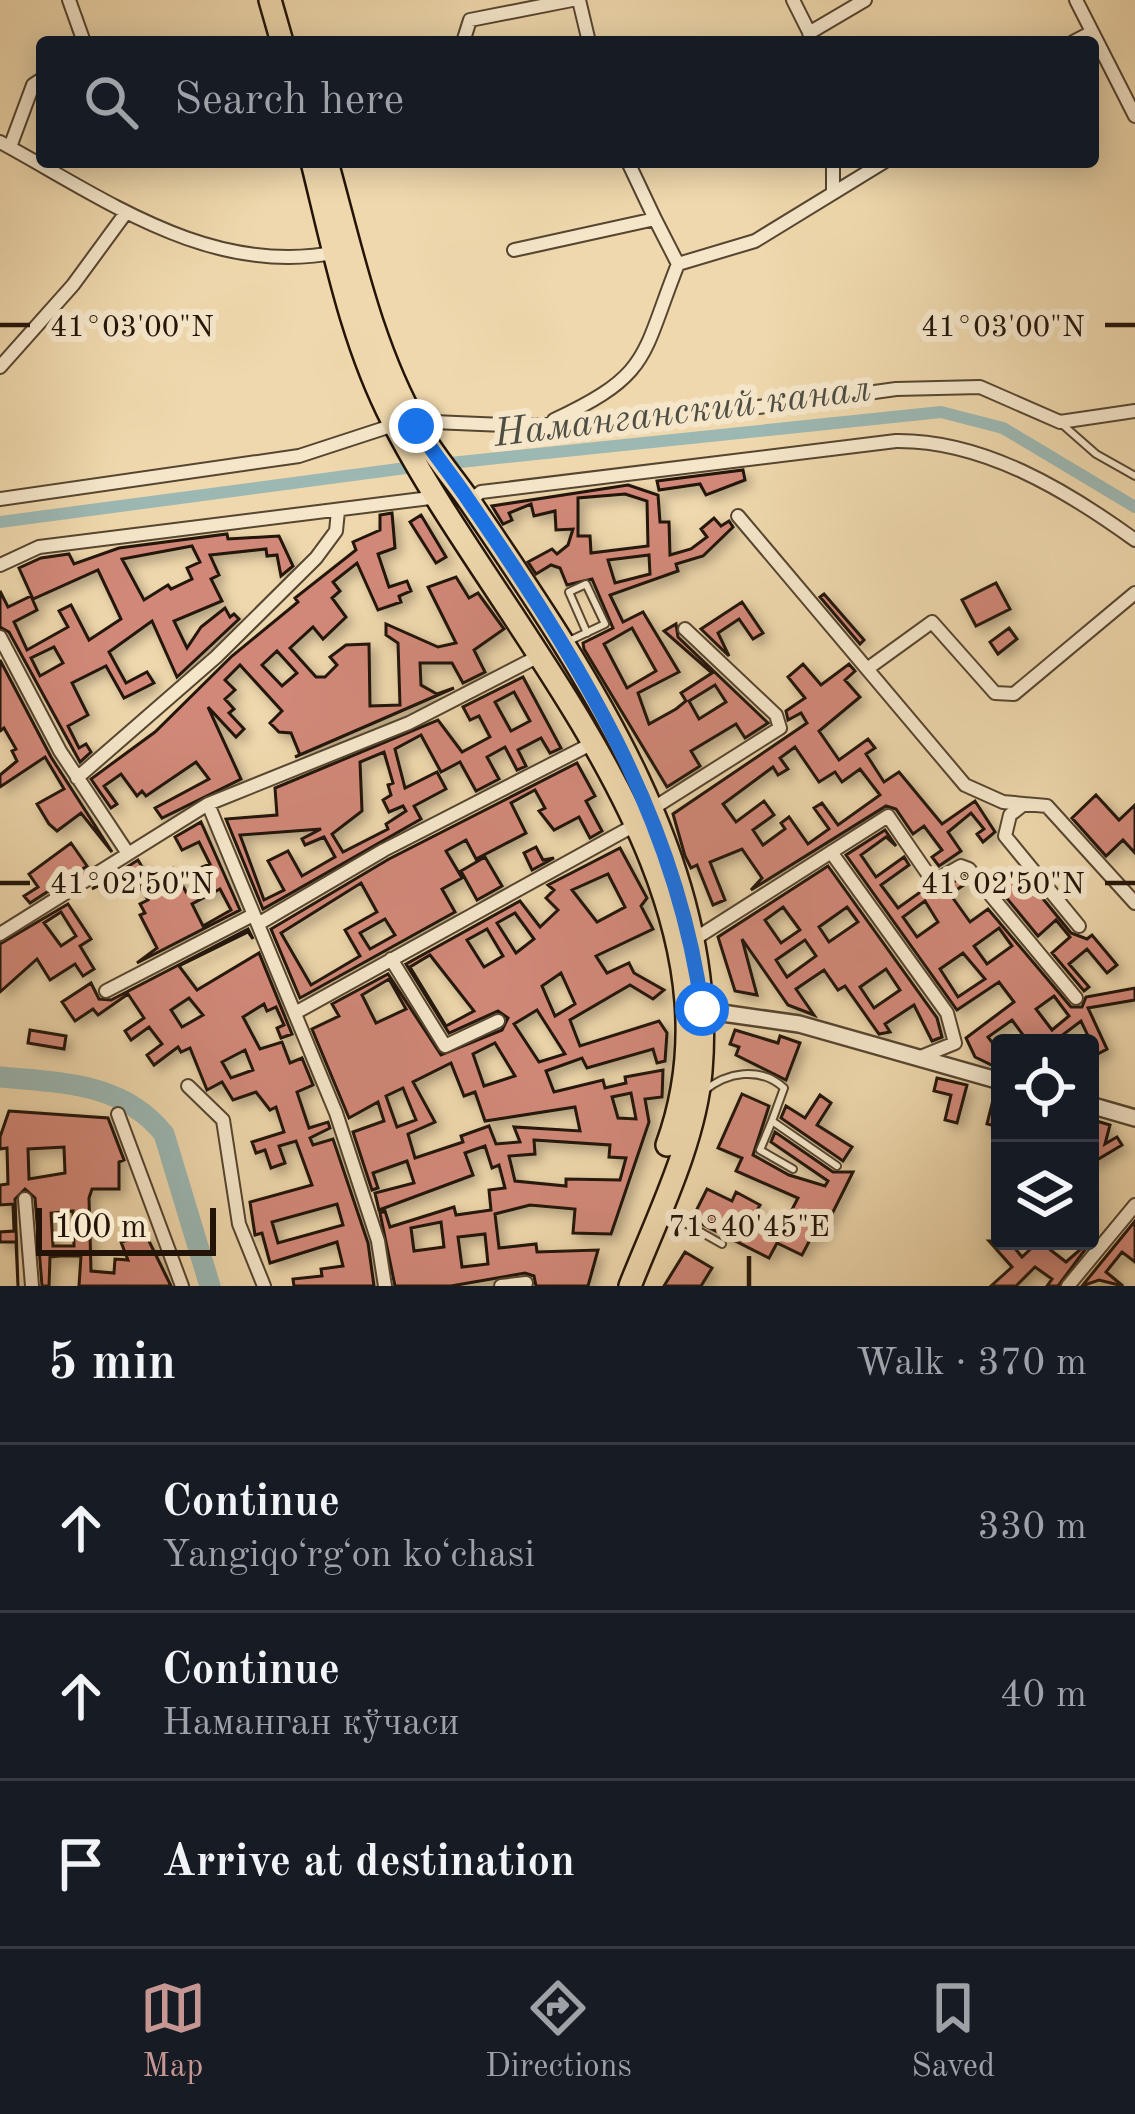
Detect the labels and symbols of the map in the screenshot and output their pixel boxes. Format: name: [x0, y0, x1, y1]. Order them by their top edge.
text: 41°03'00"N: [50, 313, 214, 343]
text: 41°03'00"N: [921, 313, 1085, 343]
water label: Наманганский канал: [491, 370, 873, 455]
route end: [389, 399, 443, 453]
text: 41°02'50"N: [50, 870, 214, 900]
text: 41°02'50"N: [921, 870, 1085, 900]
route start: [675, 982, 729, 1036]
scale bar: [36, 1202, 216, 1255]
text: 71°40'45"E: [668, 1213, 830, 1243]

